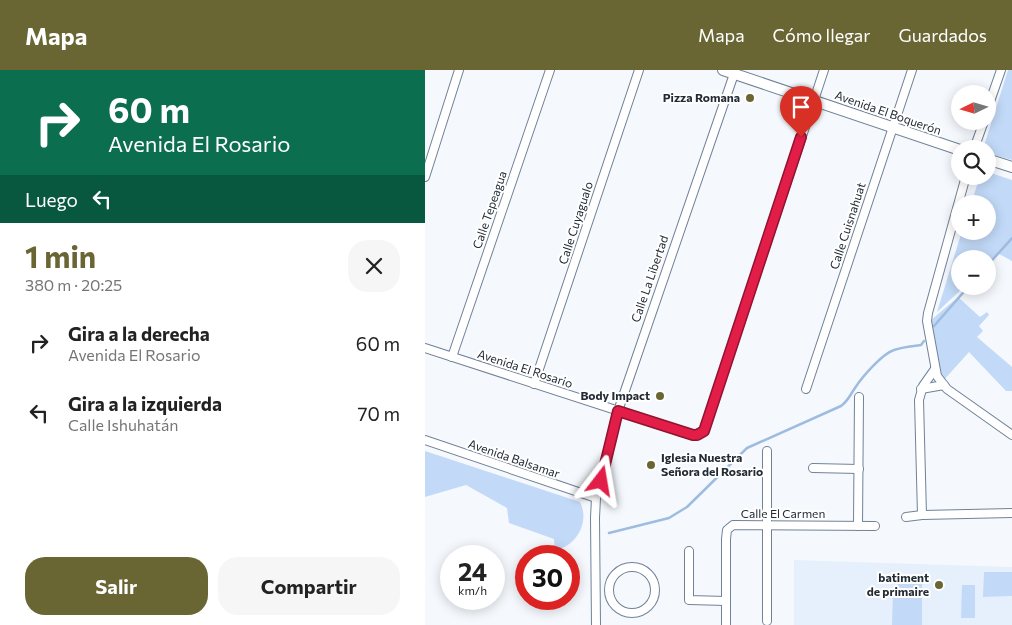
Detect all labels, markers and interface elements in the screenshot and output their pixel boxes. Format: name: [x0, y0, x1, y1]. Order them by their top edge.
text: Mapa: [25, 21, 87, 50]
text: Mapa: [698, 24, 745, 46]
text: Cómo llegar: [773, 24, 870, 46]
text: Guardados: [898, 24, 987, 46]
north arrow: [951, 85, 996, 130]
map controls: [951, 85, 996, 295]
pin: [780, 86, 822, 137]
text: 60 m: [108, 87, 190, 130]
street label: Avenida El Boquerón: [833, 87, 943, 137]
icon: right: [25, 90, 90, 155]
place label: Pizza Romana: [663, 90, 740, 104]
marker: Pizza Romana: [744, 92, 756, 104]
icon: arrive: [787, 93, 815, 121]
text: Avenida El Rosario: [108, 130, 290, 157]
button: search: [951, 140, 996, 185]
street label: Calle Tepeagua: [469, 169, 509, 250]
street label: Calle Cuyagualo: [555, 180, 595, 266]
street label: Calle Cuisnahuat: [826, 180, 868, 271]
icon: left: [88, 185, 116, 213]
text: Luego: [25, 188, 78, 211]
button: +: [951, 195, 996, 240]
street label: Calle La Libertad: [628, 233, 671, 324]
text: 1 min: [25, 237, 96, 274]
button: close: [348, 240, 400, 292]
button: −: [951, 250, 996, 295]
text: 380 m · 20:25: [25, 275, 122, 294]
text: Gira a la derecha: [68, 322, 210, 345]
icon: right: [25, 329, 53, 357]
text: 60 m: [356, 332, 400, 355]
text: Avenida El Rosario: [68, 345, 201, 364]
street label: Avenida El Rosario: [476, 346, 575, 390]
place label: Body Impact: [580, 388, 650, 402]
marker: Body Impact: [654, 390, 666, 402]
text: Gira a la izquierda: [68, 392, 222, 415]
icon: left: [25, 399, 53, 427]
text: 70 m: [357, 402, 400, 425]
text: Calle Ishuhatán: [68, 415, 178, 434]
street label: Avenida Balsamar: [467, 436, 562, 480]
place label: Iglesia Nuestra Señora del Rosario: [661, 450, 763, 478]
position arrow: [574, 454, 626, 506]
marker: Iglesia Nuestra Señora del Rosario: [645, 459, 657, 471]
street label: Calle El Carmen: [741, 506, 825, 520]
speed limit sign: 30: [515, 545, 580, 610]
text: 24: [458, 556, 487, 586]
button: Salir: [25, 557, 208, 615]
button: Compartir: [218, 557, 400, 615]
place label: batiment de primaire: [867, 570, 929, 598]
marker: batiment de primaire: [933, 579, 945, 591]
text: km/h: [458, 583, 487, 597]

